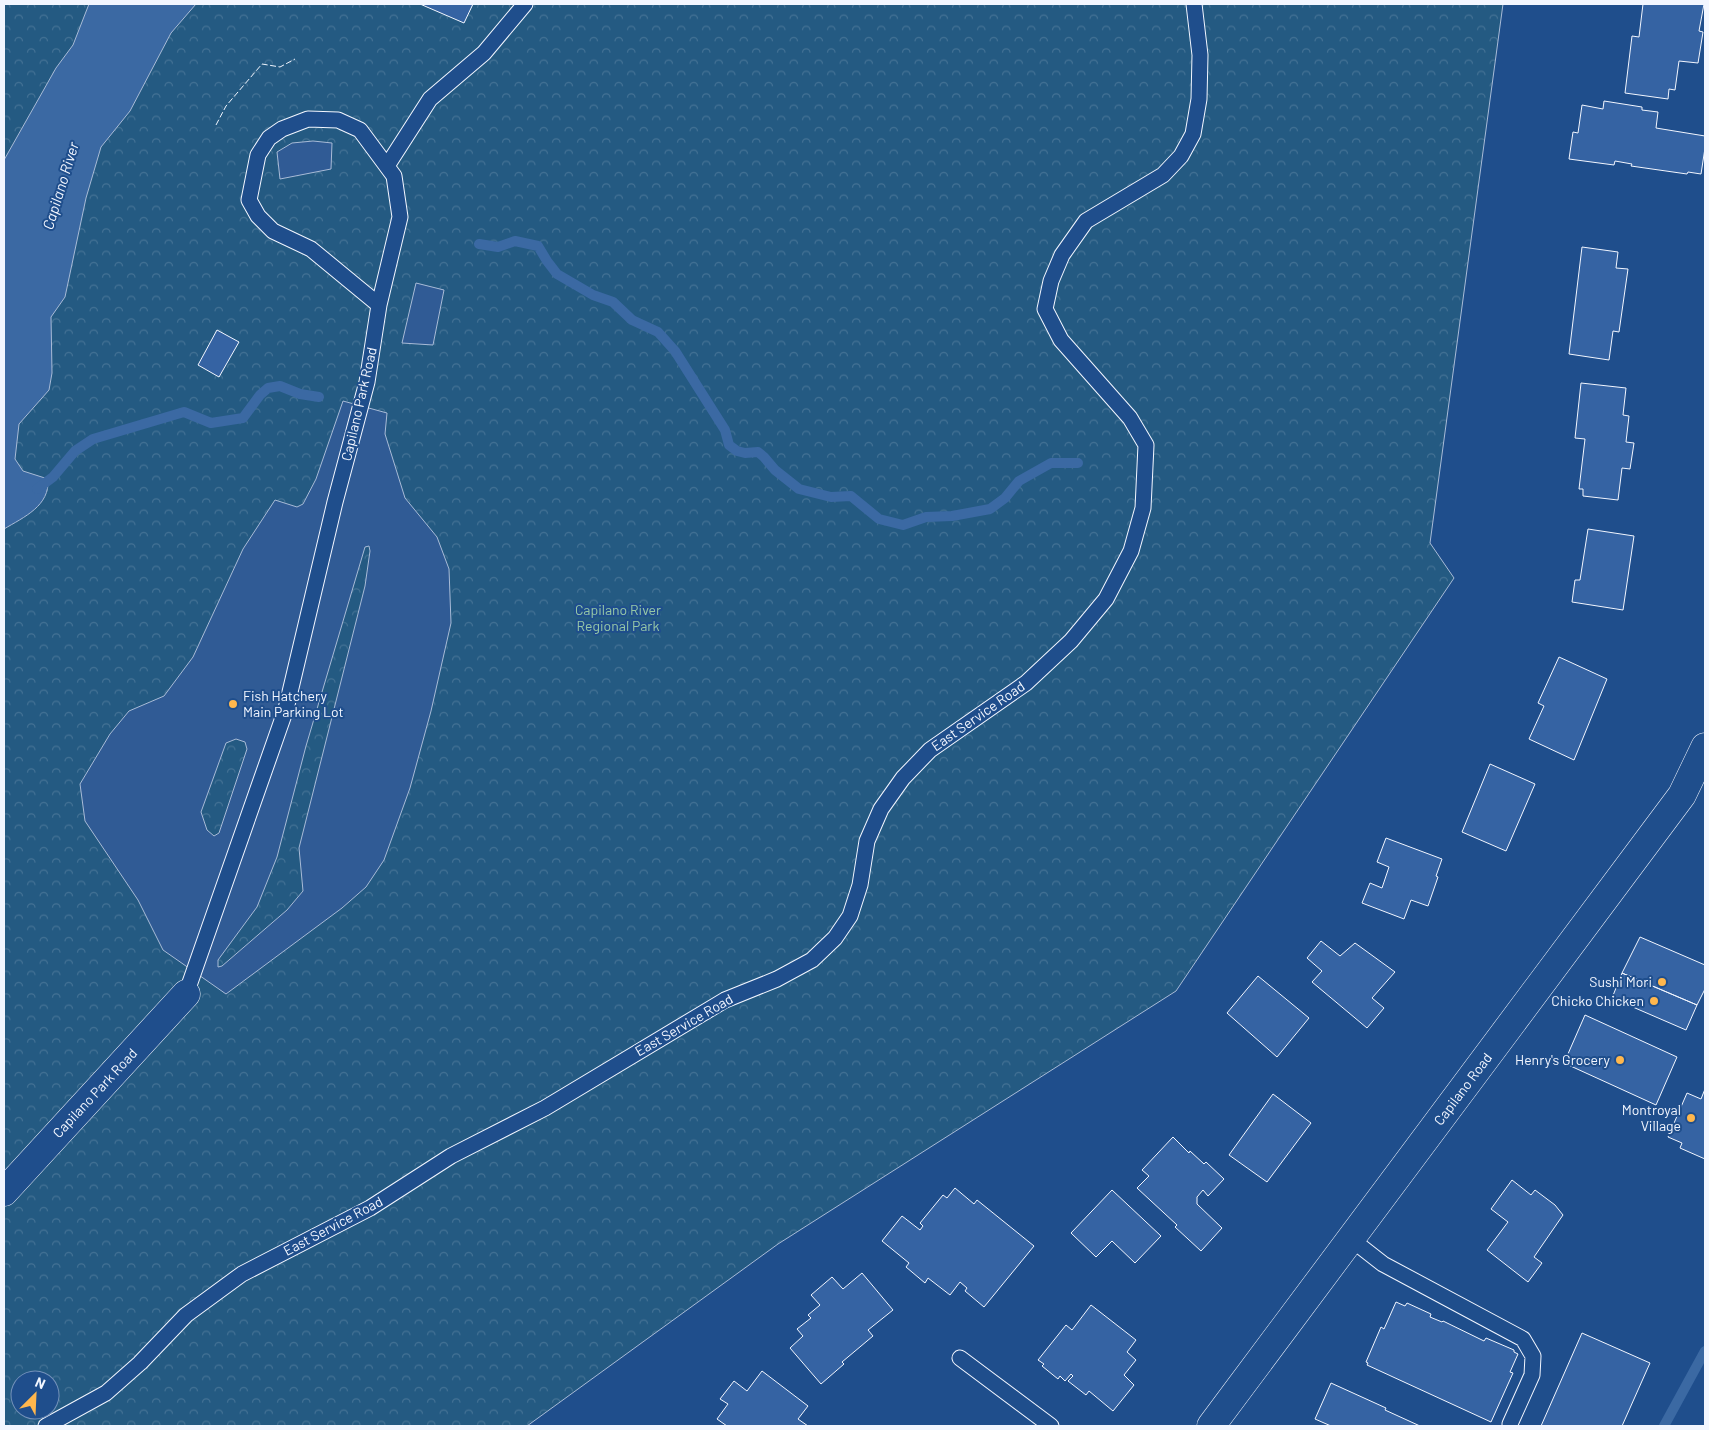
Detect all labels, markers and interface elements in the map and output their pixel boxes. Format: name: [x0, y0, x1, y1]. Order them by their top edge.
water label: Capilano River: [38, 139, 82, 232]
street label: Capilano Park Road: [337, 345, 380, 462]
park label: Capilano River Regional Park: [575, 601, 661, 634]
street label: East Service Road: [928, 677, 1028, 754]
place label: Fish Hatchery Main Parking Lot: [243, 687, 344, 720]
marker: Fish Hatchery Main Parking Lot: [227, 698, 239, 710]
place label: Sushi Mori: [1589, 973, 1652, 990]
marker: Sushi Mori: [1656, 976, 1668, 988]
street label: East Service Road: [632, 990, 736, 1059]
place label: Chicko Chicken: [1551, 992, 1644, 1009]
marker: Chicko Chicken: [1648, 995, 1660, 1007]
street label: Capilano Park Road: [49, 1044, 141, 1141]
street label: Capilano Road: [1430, 1049, 1495, 1128]
place label: Henry's Grocery: [1515, 1051, 1611, 1068]
marker: Henry's Grocery: [1614, 1054, 1626, 1066]
place label: Montroyal Village: [1622, 1101, 1681, 1134]
marker: Montroyal Village: [1685, 1112, 1697, 1124]
street label: East Service Road: [280, 1192, 385, 1259]
north arrow: [10, 1370, 60, 1420]
text: N: [33, 1373, 48, 1392]

